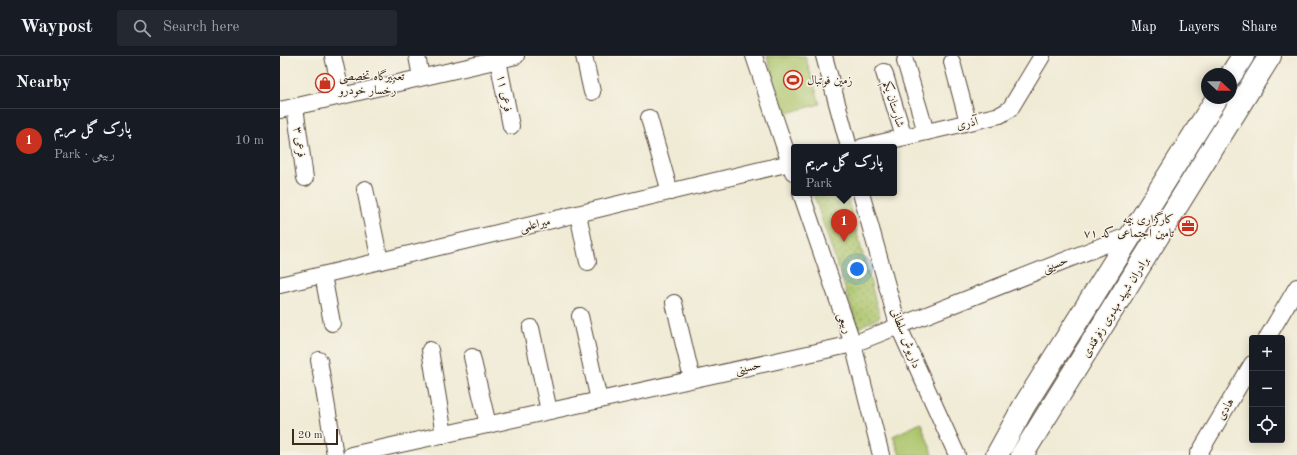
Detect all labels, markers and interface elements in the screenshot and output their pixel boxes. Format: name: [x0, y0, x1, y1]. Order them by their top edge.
search box: [117, 10, 397, 46]
icon: search: [131, 17, 153, 39]
text: Waypost: [20, 18, 93, 37]
text: Search here: [163, 20, 239, 35]
text: Map: [1131, 20, 1157, 34]
text: Layers: [1179, 20, 1220, 34]
text: Share: [1242, 20, 1277, 34]
place label: تعمیرگاه تخصصی رُخسار خودرو: [337, 68, 405, 98]
north arrow: [1201, 68, 1237, 104]
sports icon: زمین فوتبال: [782, 69, 804, 91]
shop icon: تعمیرگاه تخصصی رُخسار خودرو: [314, 72, 336, 94]
street label: فرعی ۱۱: [494, 73, 514, 113]
text: Nearby: [16, 74, 71, 91]
place label: زمین فوتبال: [807, 75, 853, 88]
street label: شارستان یکم: [877, 79, 908, 130]
street label: آذری: [954, 112, 981, 132]
text: پارک گل مریم: [54, 122, 131, 137]
street label: فرعی ۳: [290, 126, 307, 158]
text: 1: [25, 134, 33, 147]
text: 10 m: [235, 134, 264, 147]
popup: [791, 144, 897, 196]
text: Park · ربیعی: [54, 148, 115, 161]
text: پارک گل مریم: [806, 155, 882, 170]
text: Park: [806, 177, 832, 190]
pin: 1: [831, 209, 857, 242]
place label: کارگزاری بیمه تامین اجتماعی کد ۷۱: [1084, 211, 1175, 240]
office icon: کارگزاری بیمه تامین اجتماعی کد ۷۱: [1177, 215, 1199, 237]
street label: میراعلمی: [519, 216, 552, 236]
street label: حسینی: [1041, 255, 1071, 277]
street label: برادران شهید مهدوی زفرقندی: [1080, 255, 1153, 360]
your location: [847, 259, 867, 279]
street label: داریوش سلطانی: [887, 307, 922, 370]
street label: ربیعی: [833, 311, 853, 336]
map controls: [1249, 335, 1285, 443]
button: +: [1249, 335, 1285, 371]
street label: حسینی: [734, 359, 763, 379]
button: −: [1249, 371, 1285, 407]
street label: هادی: [1215, 397, 1237, 422]
button: locate: [1249, 407, 1285, 443]
scale bar: [292, 427, 338, 446]
text: 20 m: [298, 430, 323, 441]

